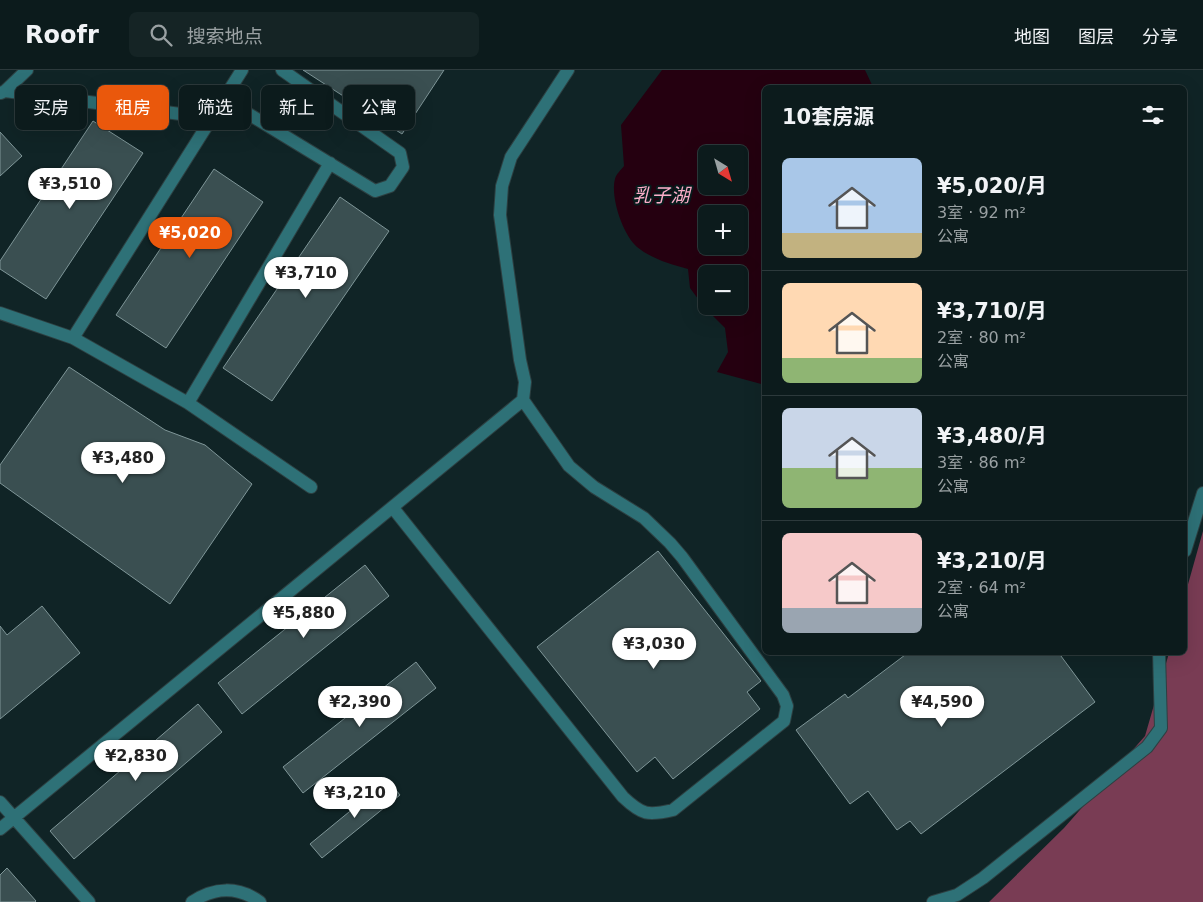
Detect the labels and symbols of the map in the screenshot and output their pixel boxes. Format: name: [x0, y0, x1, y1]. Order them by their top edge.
north arrow: [698, 145, 748, 195]
pin: ¥3,510: [29, 168, 111, 210]
water label: 乳子湖: [632, 184, 692, 206]
pin: ¥5,020: [149, 216, 231, 259]
pin: ¥3,710: [265, 256, 347, 299]
pin: ¥3,480: [82, 442, 164, 484]
pin: ¥5,880: [263, 596, 345, 639]
pin: ¥3,030: [613, 628, 695, 670]
pin: ¥2,390: [319, 686, 401, 728]
pin: ¥4,590: [901, 686, 983, 728]
pin: ¥2,830: [95, 740, 177, 782]
pin: ¥3,210: [314, 776, 396, 819]

